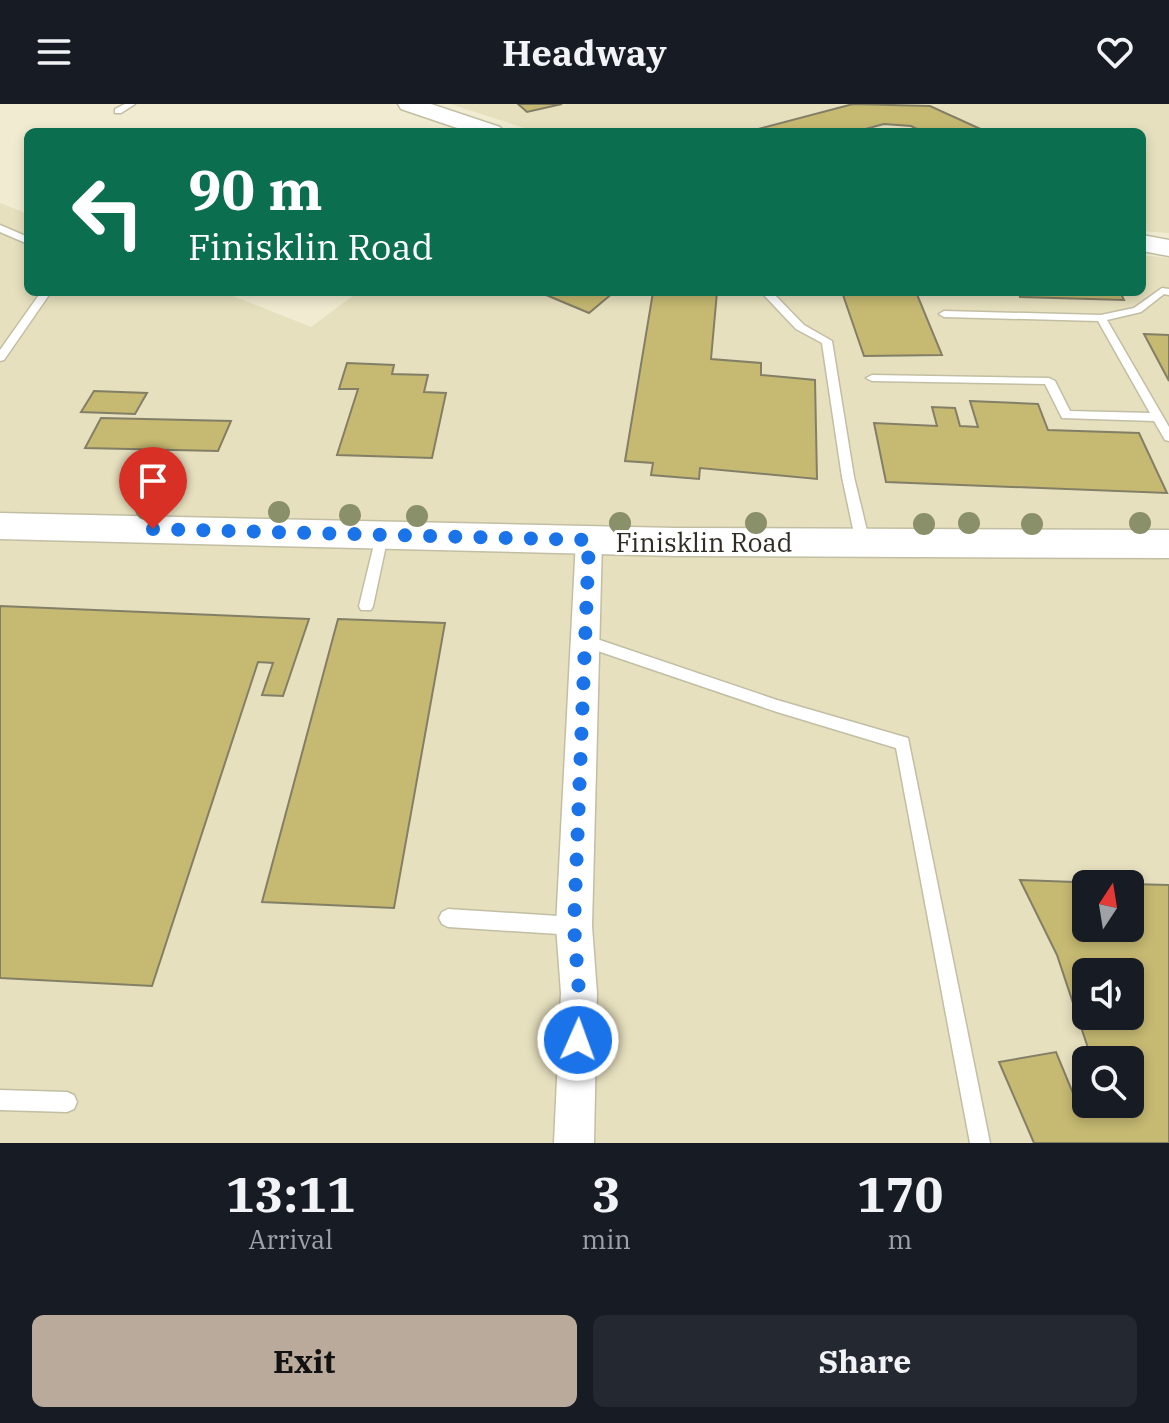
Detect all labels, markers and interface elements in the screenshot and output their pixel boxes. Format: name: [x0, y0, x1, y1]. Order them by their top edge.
text: Headway: [502, 29, 667, 76]
icon: menu: [32, 30, 76, 74]
icon: heart: [1093, 30, 1137, 74]
text: 90 m: [188, 153, 323, 225]
icon: left: [56, 160, 160, 264]
text: Finisklin Road: [188, 223, 433, 270]
pin: [119, 447, 187, 529]
icon: arrive: [131, 459, 175, 503]
street label: Finisklin Road: [615, 525, 793, 559]
north arrow: [1072, 870, 1144, 942]
map controls: [1072, 870, 1144, 1118]
button: sound: [1072, 958, 1144, 1030]
position arrow: [536, 998, 620, 1082]
button: search: [1072, 1046, 1144, 1118]
text: 13:11: [226, 1163, 356, 1225]
text: 3: [592, 1163, 621, 1225]
text: 170: [857, 1163, 943, 1225]
text: Arrival: [248, 1222, 333, 1256]
text: min: [581, 1222, 631, 1256]
text: m: [888, 1222, 912, 1256]
button: Exit: [32, 1315, 577, 1407]
button: Share: [593, 1315, 1137, 1407]

